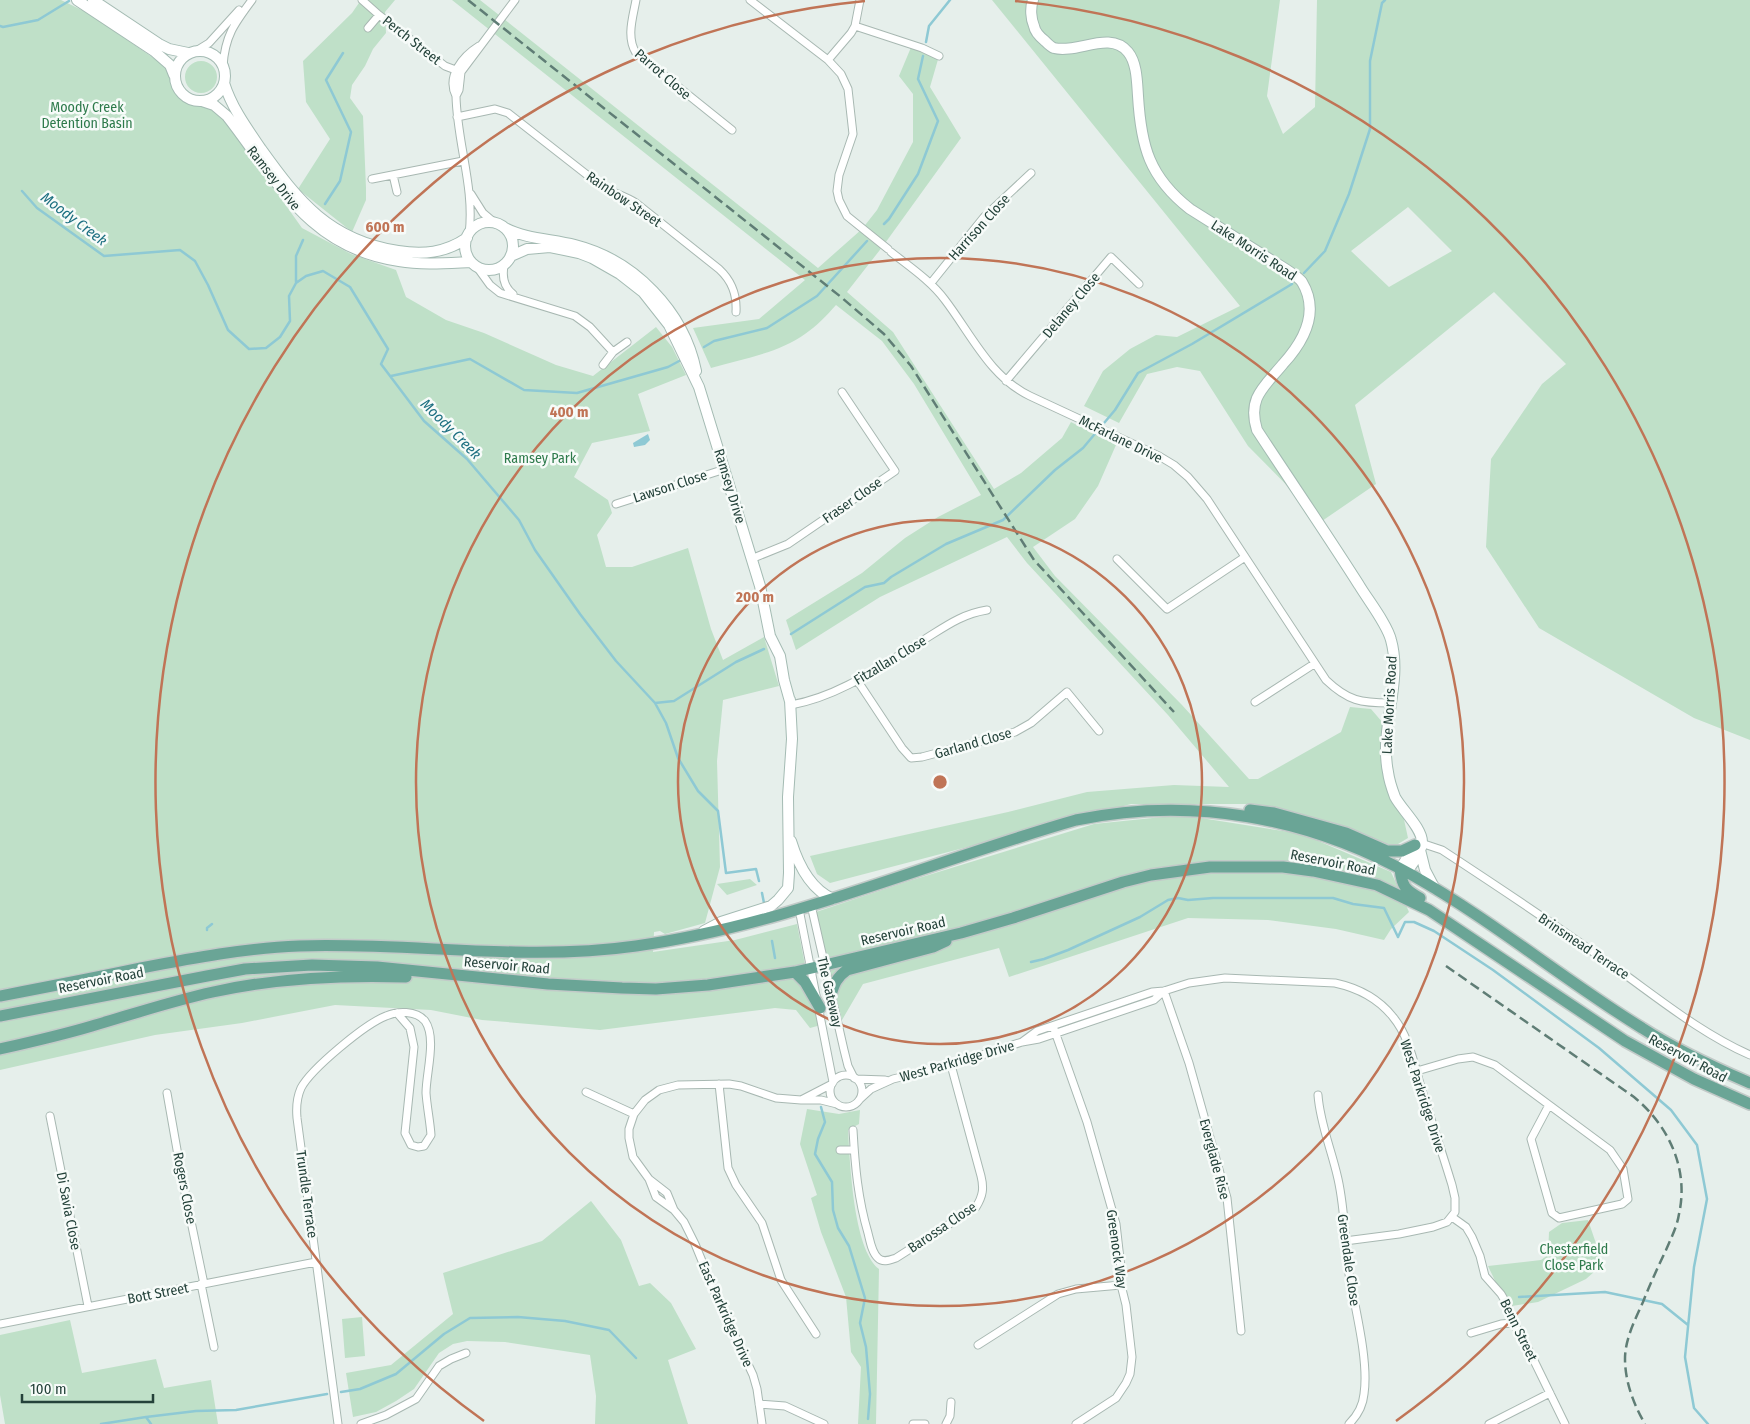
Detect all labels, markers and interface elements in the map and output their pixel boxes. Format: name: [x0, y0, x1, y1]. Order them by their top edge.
street label: Perch Street: [379, 12, 445, 69]
street label: Parrot Close: [631, 45, 694, 103]
park label: Moody Creek Detention Basin: [41, 99, 133, 132]
street label: Ramsey Drive: [243, 143, 304, 214]
street label: Rainbow Street: [583, 168, 665, 231]
water label: Moody Creek: [37, 188, 111, 250]
street label: Harrison Close: [945, 191, 1014, 264]
street label: Lake Morris Road: [1208, 216, 1300, 284]
text: 600 m: [366, 218, 404, 236]
street label: Delaney Close: [1039, 269, 1104, 341]
water label: Moody Creek: [417, 395, 485, 463]
text: 400 m: [550, 403, 588, 421]
street label: McFarlane Drive: [1076, 412, 1165, 467]
street label: Ramsey Drive: [710, 447, 749, 526]
park label: Ramsey Park: [504, 450, 577, 467]
street label: Lawson Close: [631, 466, 709, 506]
street label: Fraser Close: [819, 474, 885, 527]
text: 200 m: [735, 588, 774, 606]
street label: Fitzallan Close: [851, 632, 930, 689]
street label: Lake Morris Road: [1378, 655, 1401, 755]
street label: Garland Close: [933, 724, 1014, 763]
centre of rings: [931, 773, 949, 791]
street label: Reservoir Road: [1289, 846, 1377, 879]
street label: Brinsmead Terrace: [1535, 910, 1633, 983]
street label: Reservoir Road: [859, 913, 947, 949]
street label: Reservoir Road: [463, 953, 551, 978]
street label: The Gateway: [813, 955, 846, 1030]
street label: Reservoir Road: [57, 964, 145, 997]
street label: Reservoir Road: [1646, 1031, 1730, 1086]
street label: West Parkridge Drive: [898, 1037, 1016, 1086]
street label: West Parkridge Drive: [1396, 1037, 1449, 1155]
street label: Everglade Rise: [1196, 1117, 1233, 1201]
street label: Trundle Terrace: [292, 1149, 321, 1239]
street label: Rogers Close: [169, 1151, 200, 1226]
street label: Di Savia Close: [53, 1171, 84, 1252]
street label: Barossa Close: [905, 1198, 980, 1257]
street label: Greenock Way: [1103, 1208, 1131, 1291]
street label: Greendale Close: [1334, 1213, 1363, 1307]
park label: Chesterfield Close Park: [1540, 1241, 1608, 1274]
street label: East Parkridge Drive: [695, 1259, 757, 1370]
street label: Bott Street: [126, 1279, 191, 1308]
street label: Benn Street: [1496, 1296, 1541, 1364]
scale bar: [22, 1372, 154, 1404]
text: 100 m: [30, 1380, 67, 1398]

